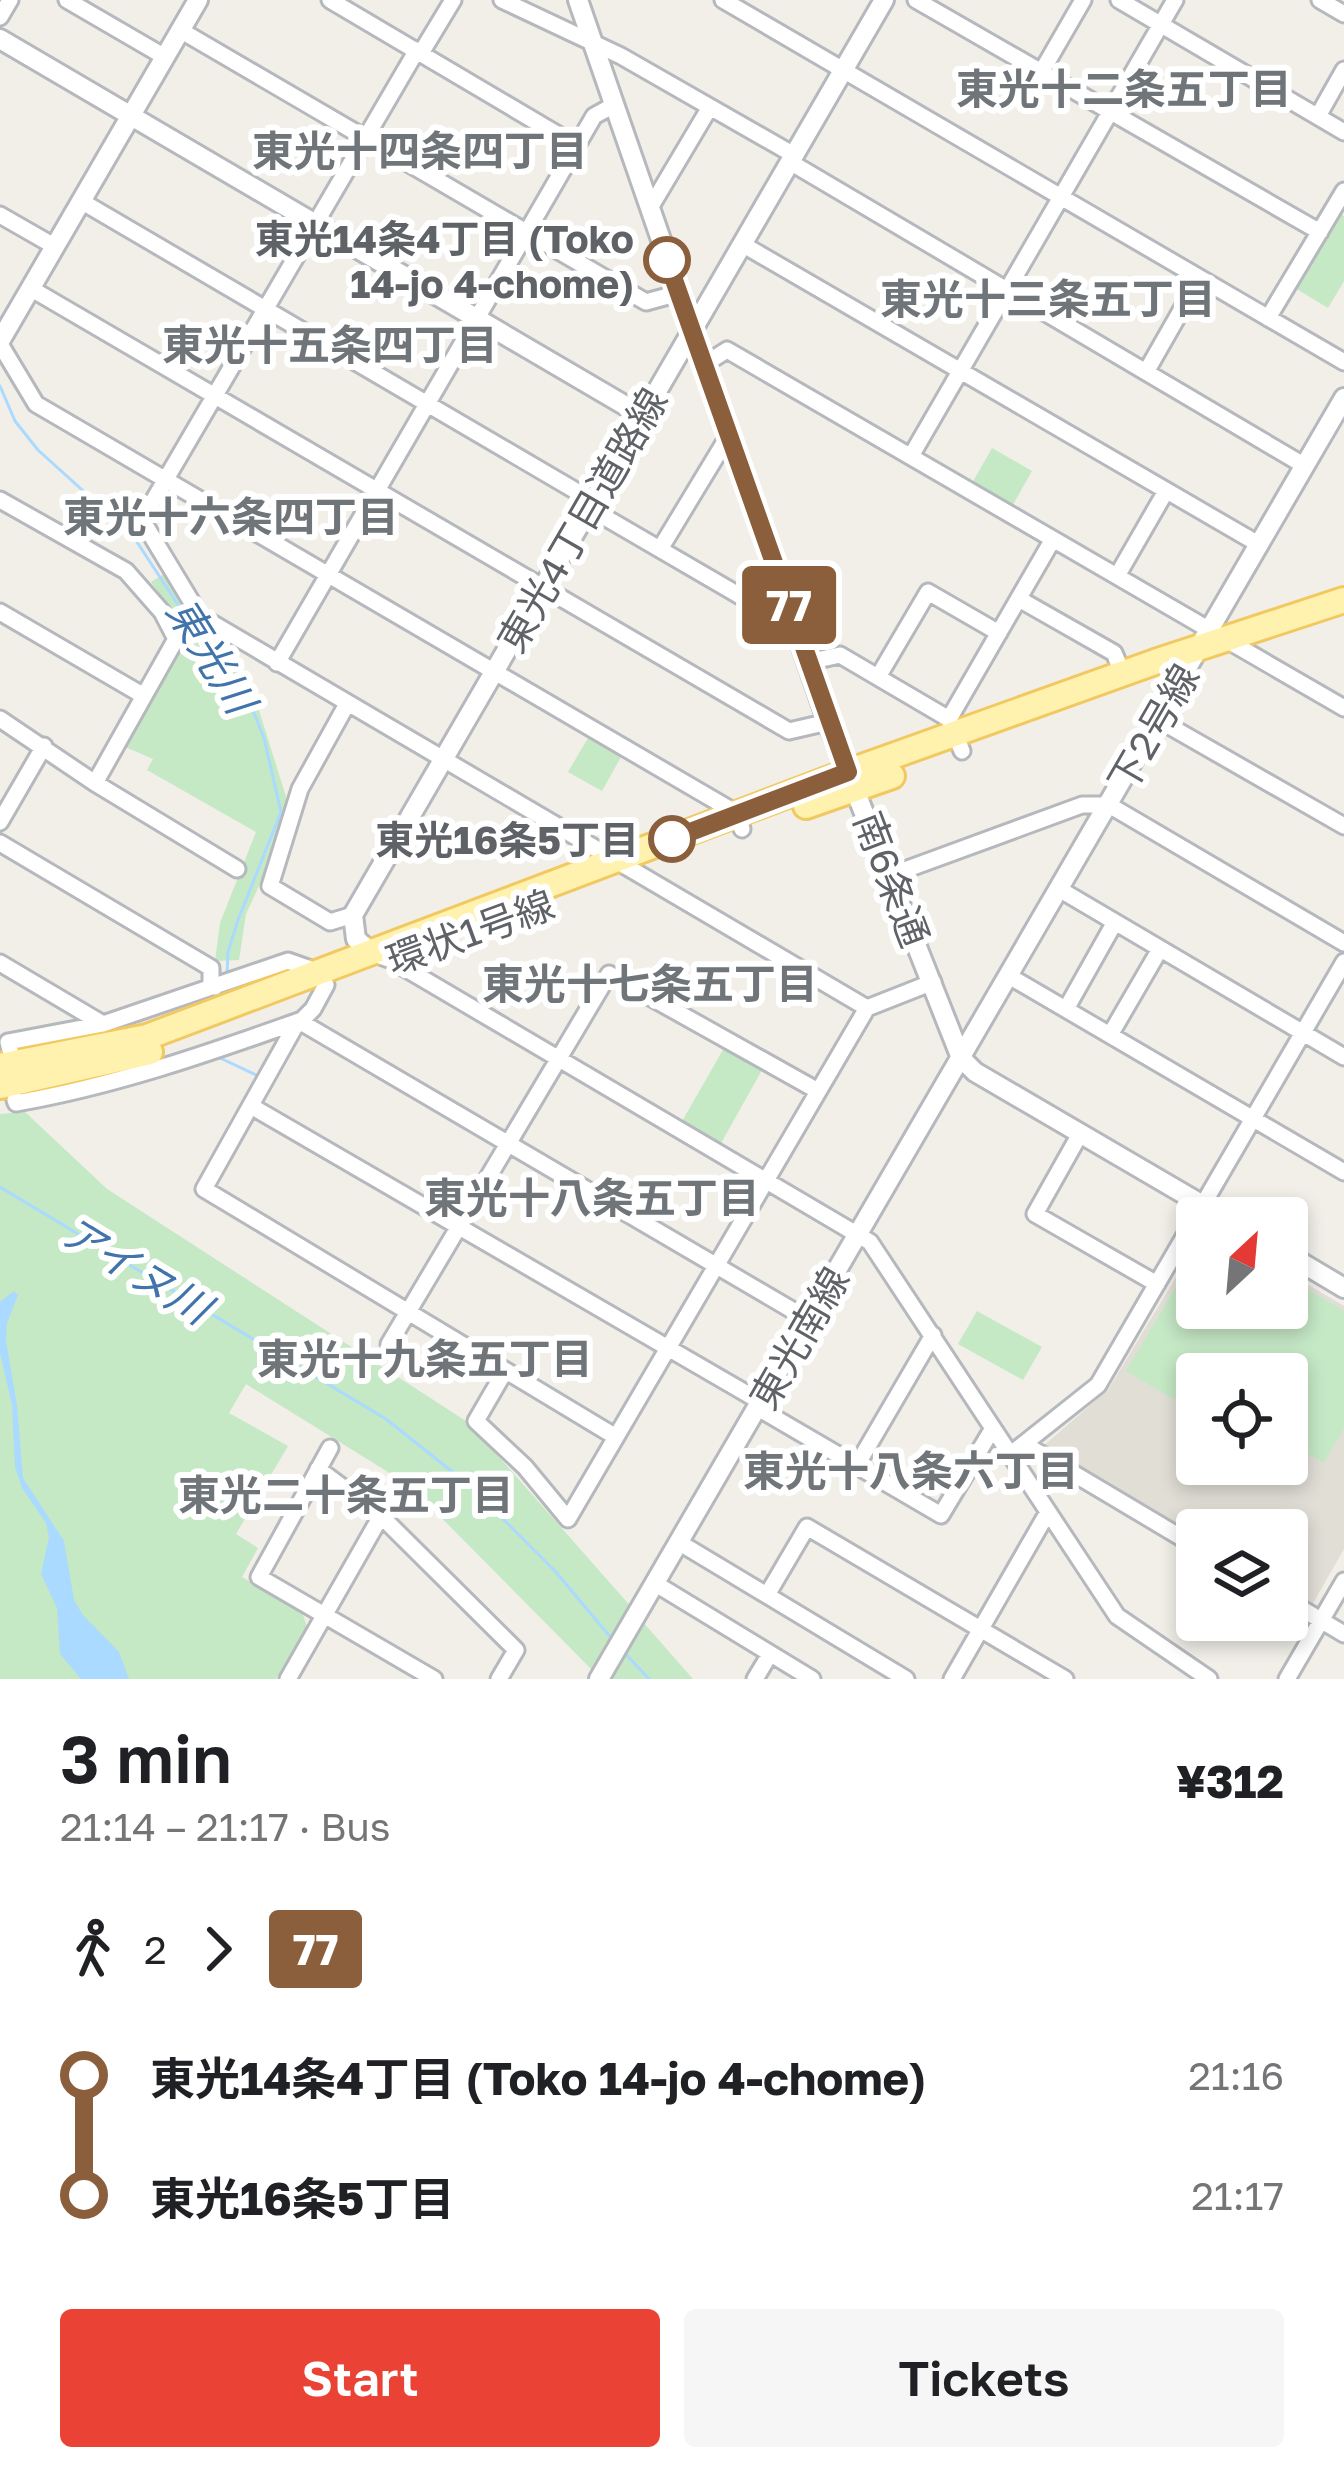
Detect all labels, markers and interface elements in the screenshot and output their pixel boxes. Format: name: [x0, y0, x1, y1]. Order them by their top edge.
district label: 東光十二条五丁目: [956, 63, 1292, 113]
district label: 東光十四条四丁目: [252, 125, 588, 175]
place label: 東光14条4丁目 (Toko 14-jo 4-chome): [255, 215, 634, 307]
marker: 東光14条4丁目 (Toko 14-jo 4-chome): [645, 238, 689, 282]
district label: 東光十三条五丁目: [880, 273, 1216, 323]
district label: 東光十五条四丁目: [162, 319, 498, 369]
street label: 東光4丁目道路線: [487, 380, 677, 660]
district label: 東光十六条四丁目: [63, 491, 399, 541]
line badge: 77: [735, 566, 843, 644]
text: 77: [766, 580, 812, 630]
water label: 東光川: [157, 588, 269, 725]
street label: 下2号線: [1098, 656, 1208, 800]
street label: 南6条通: [845, 805, 939, 953]
place label: 東光16条5丁目: [375, 816, 639, 863]
marker: 東光16条5丁目: [650, 817, 694, 861]
street label: 環状1号線: [380, 880, 560, 984]
district label: 東光十七条五丁目: [482, 958, 818, 1008]
district label: 東光十八条五丁目: [424, 1172, 760, 1222]
north arrow: [1176, 1197, 1308, 1329]
map controls: [1176, 1197, 1308, 1641]
water label: アイヌ川: [52, 1205, 223, 1335]
street label: 東光南線: [740, 1259, 858, 1417]
district label: 東光十九条五丁目: [257, 1333, 593, 1383]
button: locate: [1176, 1353, 1308, 1485]
district label: 東光十八条六丁目: [743, 1445, 1079, 1495]
district label: 東光二十条五丁目: [178, 1469, 514, 1519]
button: layers: [1176, 1509, 1308, 1641]
text: 3 min: [60, 1718, 232, 1798]
text: ¥312: [1176, 1754, 1284, 1808]
text: 21:14 – 21:17 · Bus: [60, 1803, 391, 1850]
icon: walk: [60, 1916, 126, 1982]
icon: forward: [185, 1916, 251, 1982]
text: 77: [293, 1924, 338, 1974]
text: 2: [144, 1926, 167, 1973]
text: 東光14条4丁目 (Toko 14-jo 4-chome): [150, 2051, 926, 2105]
text: 21:16: [1188, 2052, 1284, 2099]
text: 東光16条5丁目: [150, 2171, 454, 2225]
text: 21:17: [1191, 2172, 1284, 2219]
button: Start: [60, 2309, 660, 2447]
button: Tickets: [684, 2309, 1284, 2447]

